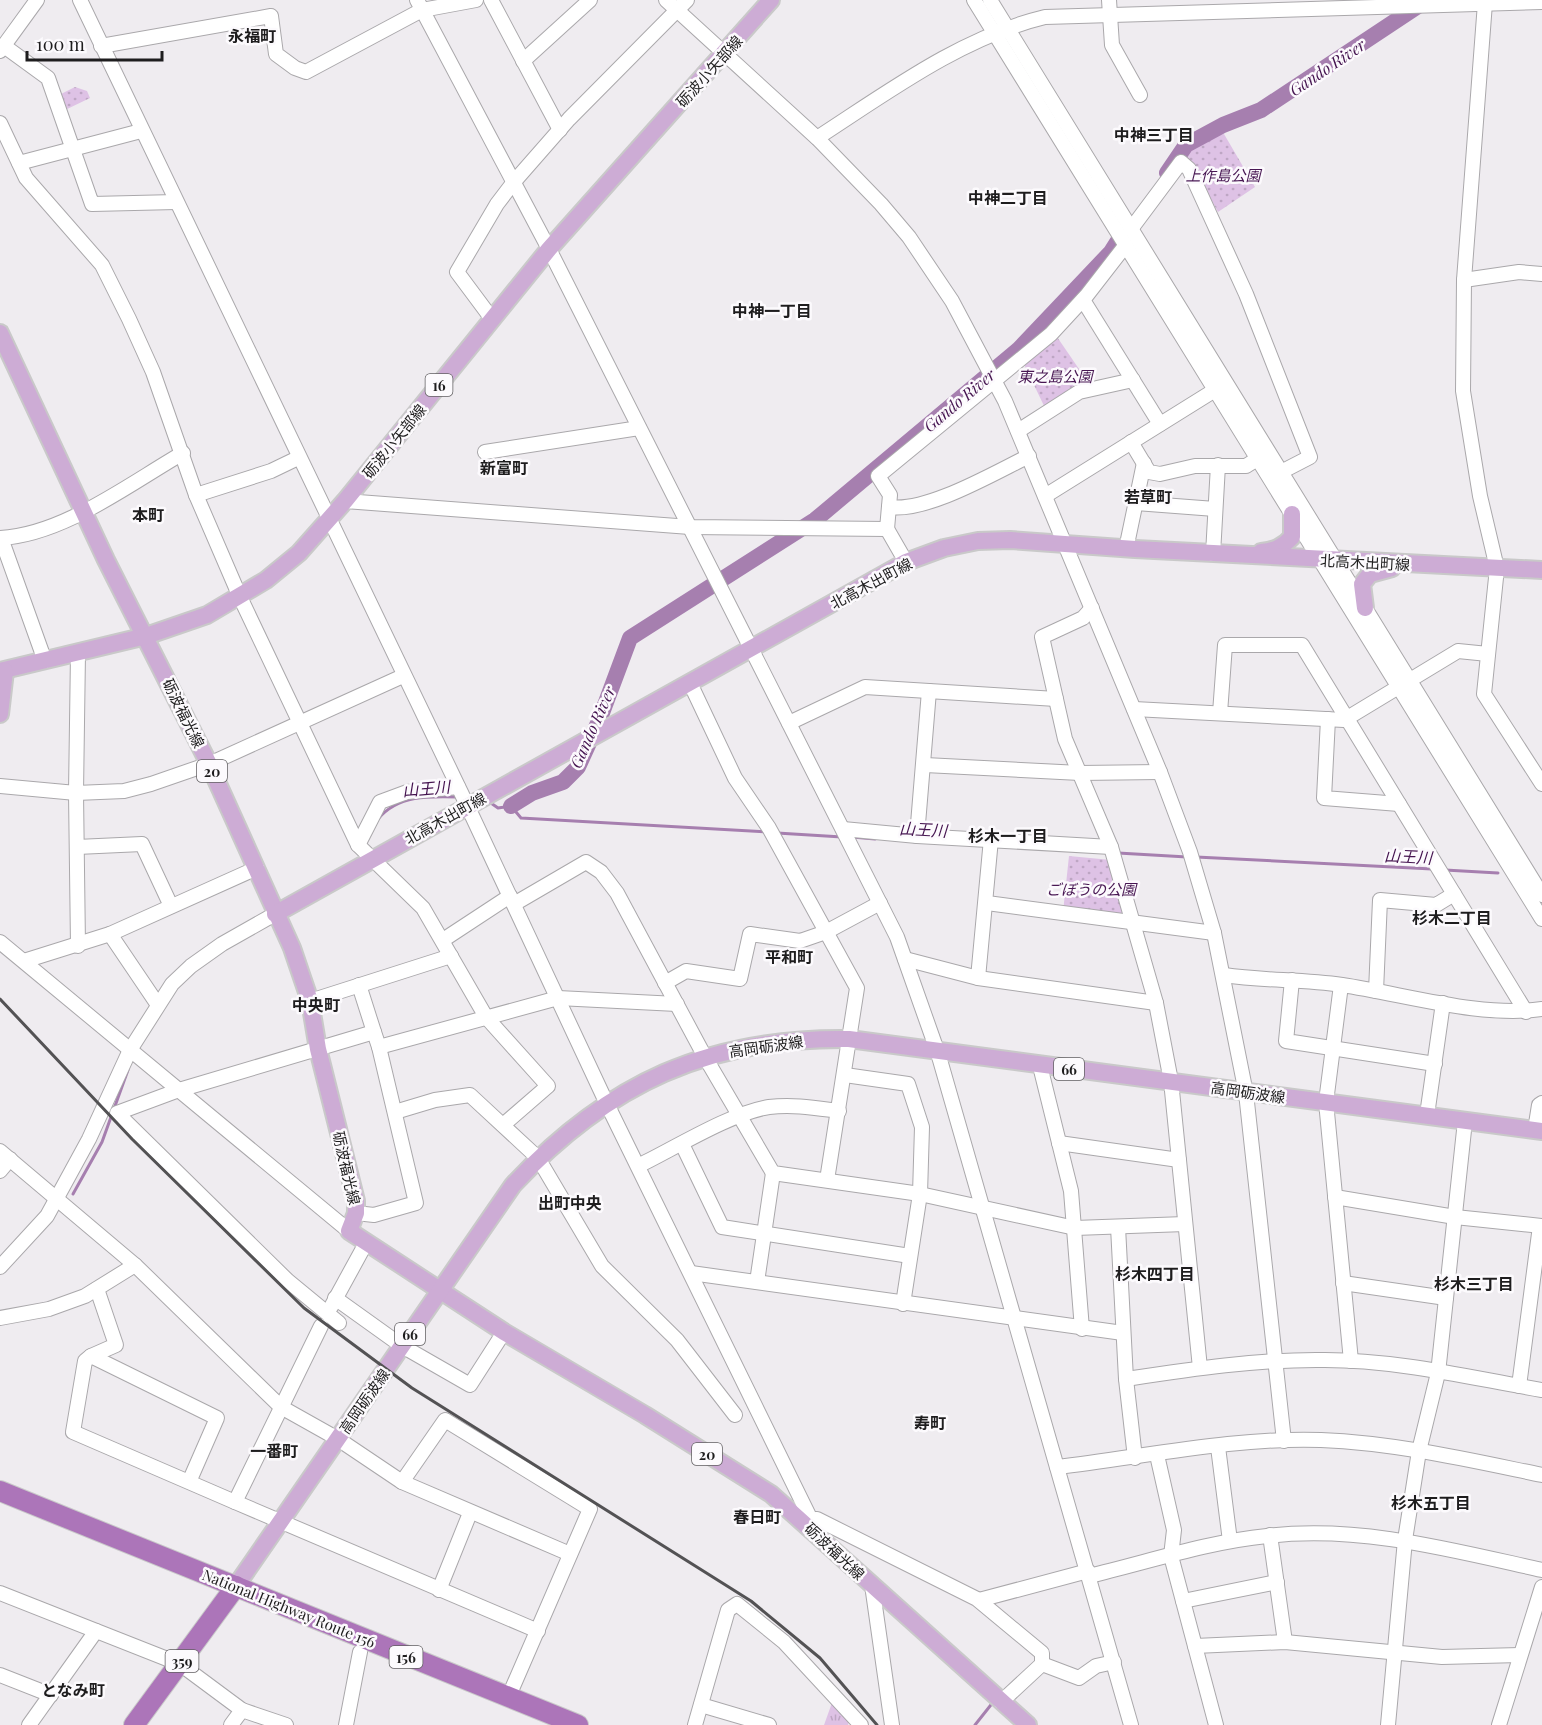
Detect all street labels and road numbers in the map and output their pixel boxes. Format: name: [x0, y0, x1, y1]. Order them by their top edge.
street label: 砺波小矢部線: [671, 31, 747, 111]
road number: 16: [426, 374, 452, 396]
street label: 砺波小矢部線: [358, 400, 430, 482]
street label: 北高木出町線: [1320, 550, 1410, 574]
street label: 北高木出町線: [827, 553, 915, 613]
street label: 砺波福光線: [159, 675, 209, 751]
road number: 20: [197, 760, 227, 782]
street label: 北高木出町線: [401, 787, 489, 849]
street label: 高岡砺波線: [727, 1031, 805, 1061]
road number: 66: [1054, 1058, 1084, 1080]
street label: 高岡砺波線: [1209, 1077, 1287, 1107]
street label: 砺波福光線: [329, 1129, 365, 1207]
road number: 66: [395, 1323, 425, 1345]
street label: 高岡砺波線: [334, 1365, 394, 1437]
road number: 20: [692, 1443, 722, 1465]
street label: 砺波福光線: [801, 1518, 869, 1584]
street label: National Highway Route 156: [200, 1564, 379, 1652]
road number: 156: [390, 1646, 422, 1668]
road number: 359: [166, 1650, 198, 1672]

